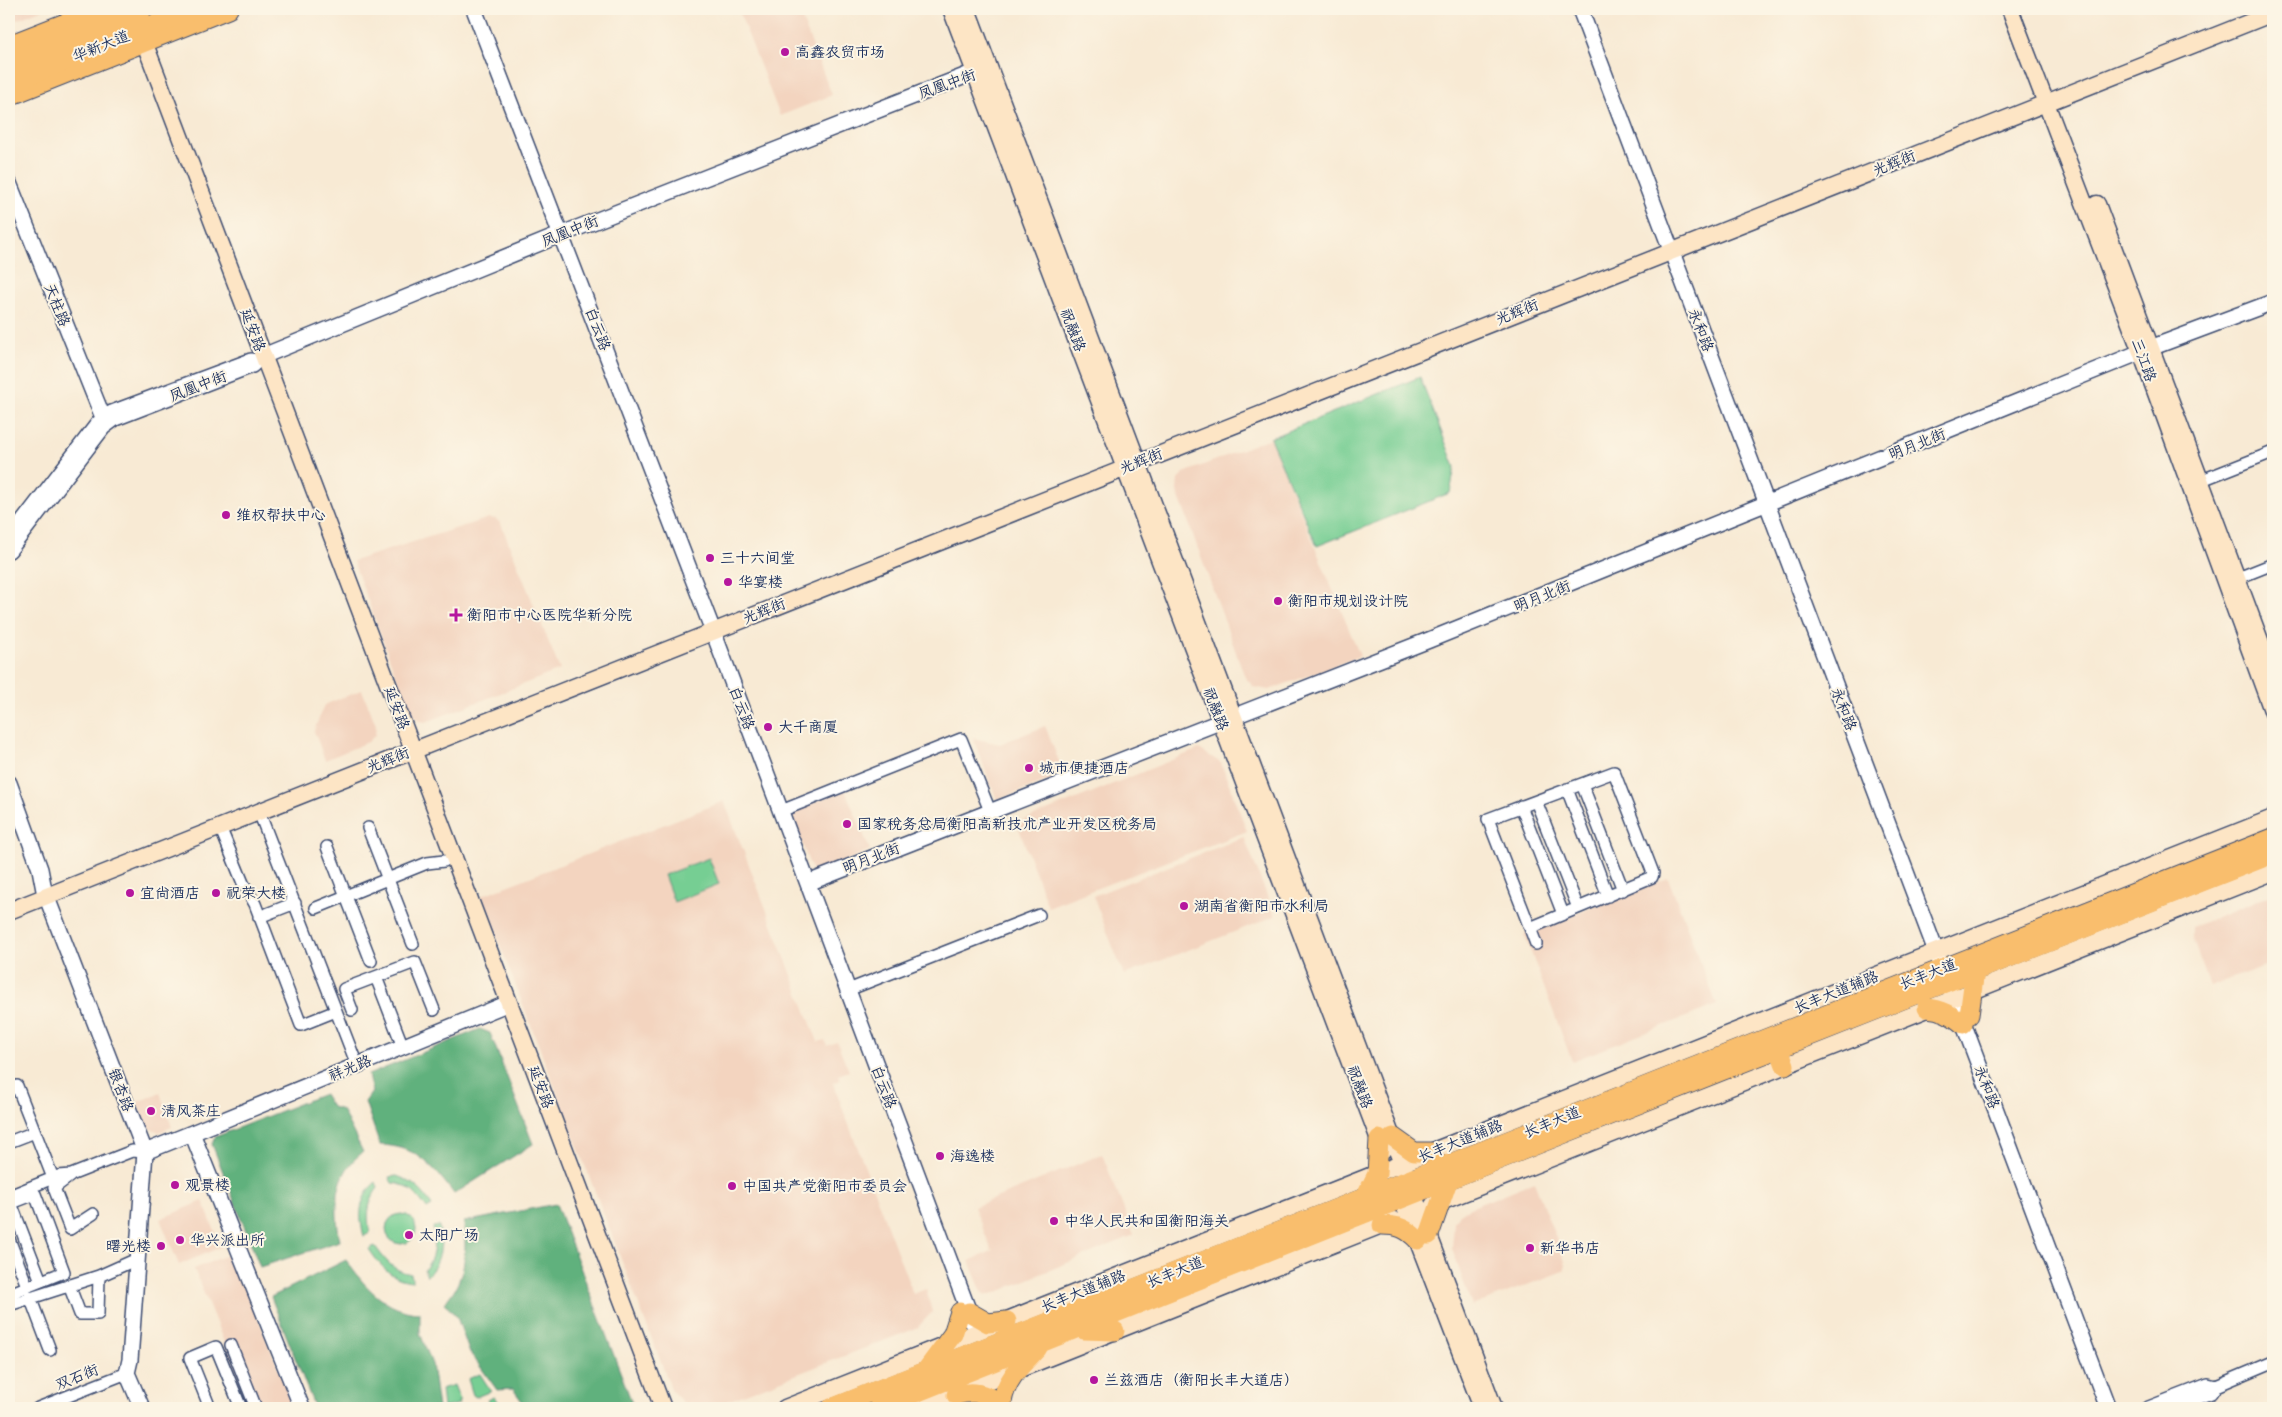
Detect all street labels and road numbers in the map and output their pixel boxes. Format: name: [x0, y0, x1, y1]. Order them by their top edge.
street label: 华新大道: [70, 26, 133, 67]
street label: 凤凰中街: [916, 65, 979, 104]
street label: 光辉街: [1870, 146, 1919, 181]
street label: 凤凰中街: [539, 211, 602, 252]
street label: 天柱路: [39, 281, 74, 330]
street label: 光辉街: [1493, 295, 1542, 330]
street label: 白云路: [581, 305, 614, 354]
street label: 延安路: [236, 306, 269, 355]
street label: 祝融路: [1056, 306, 1089, 355]
street label: 永和路: [1684, 306, 1717, 355]
street label: 三江路: [2127, 336, 2160, 385]
street label: 凤凰中街: [167, 367, 230, 406]
street label: 明月北街: [1886, 424, 1949, 465]
street label: 光辉街: [1117, 444, 1166, 479]
street label: 明月北街: [1511, 576, 1574, 617]
street label: 光辉街: [740, 594, 789, 629]
street label: 延安路: [380, 684, 413, 733]
street label: 白云路: [725, 684, 758, 733]
street label: 祝融路: [1199, 685, 1232, 734]
street label: 永和路: [1827, 685, 1860, 734]
street label: 光辉街: [364, 743, 413, 778]
street label: 明月北街: [840, 839, 903, 878]
street label: 长丰大道: [1897, 955, 1960, 994]
street label: 长丰大道辅路: [1791, 967, 1881, 1018]
street label: 祥光路: [326, 1051, 375, 1086]
street label: 延安路: [524, 1063, 557, 1112]
street label: 白云路: [867, 1063, 900, 1112]
street label: 祝融路: [1343, 1063, 1376, 1112]
street label: 永和路: [1970, 1063, 2003, 1112]
street label: 银杏路: [104, 1066, 137, 1115]
street label: 长丰大道: [1521, 1102, 1584, 1143]
street label: 长丰大道辅路: [1415, 1116, 1505, 1167]
street label: 长丰大道: [1144, 1252, 1207, 1293]
street label: 长丰大道辅路: [1038, 1266, 1128, 1317]
street label: 双石街: [53, 1360, 102, 1395]

